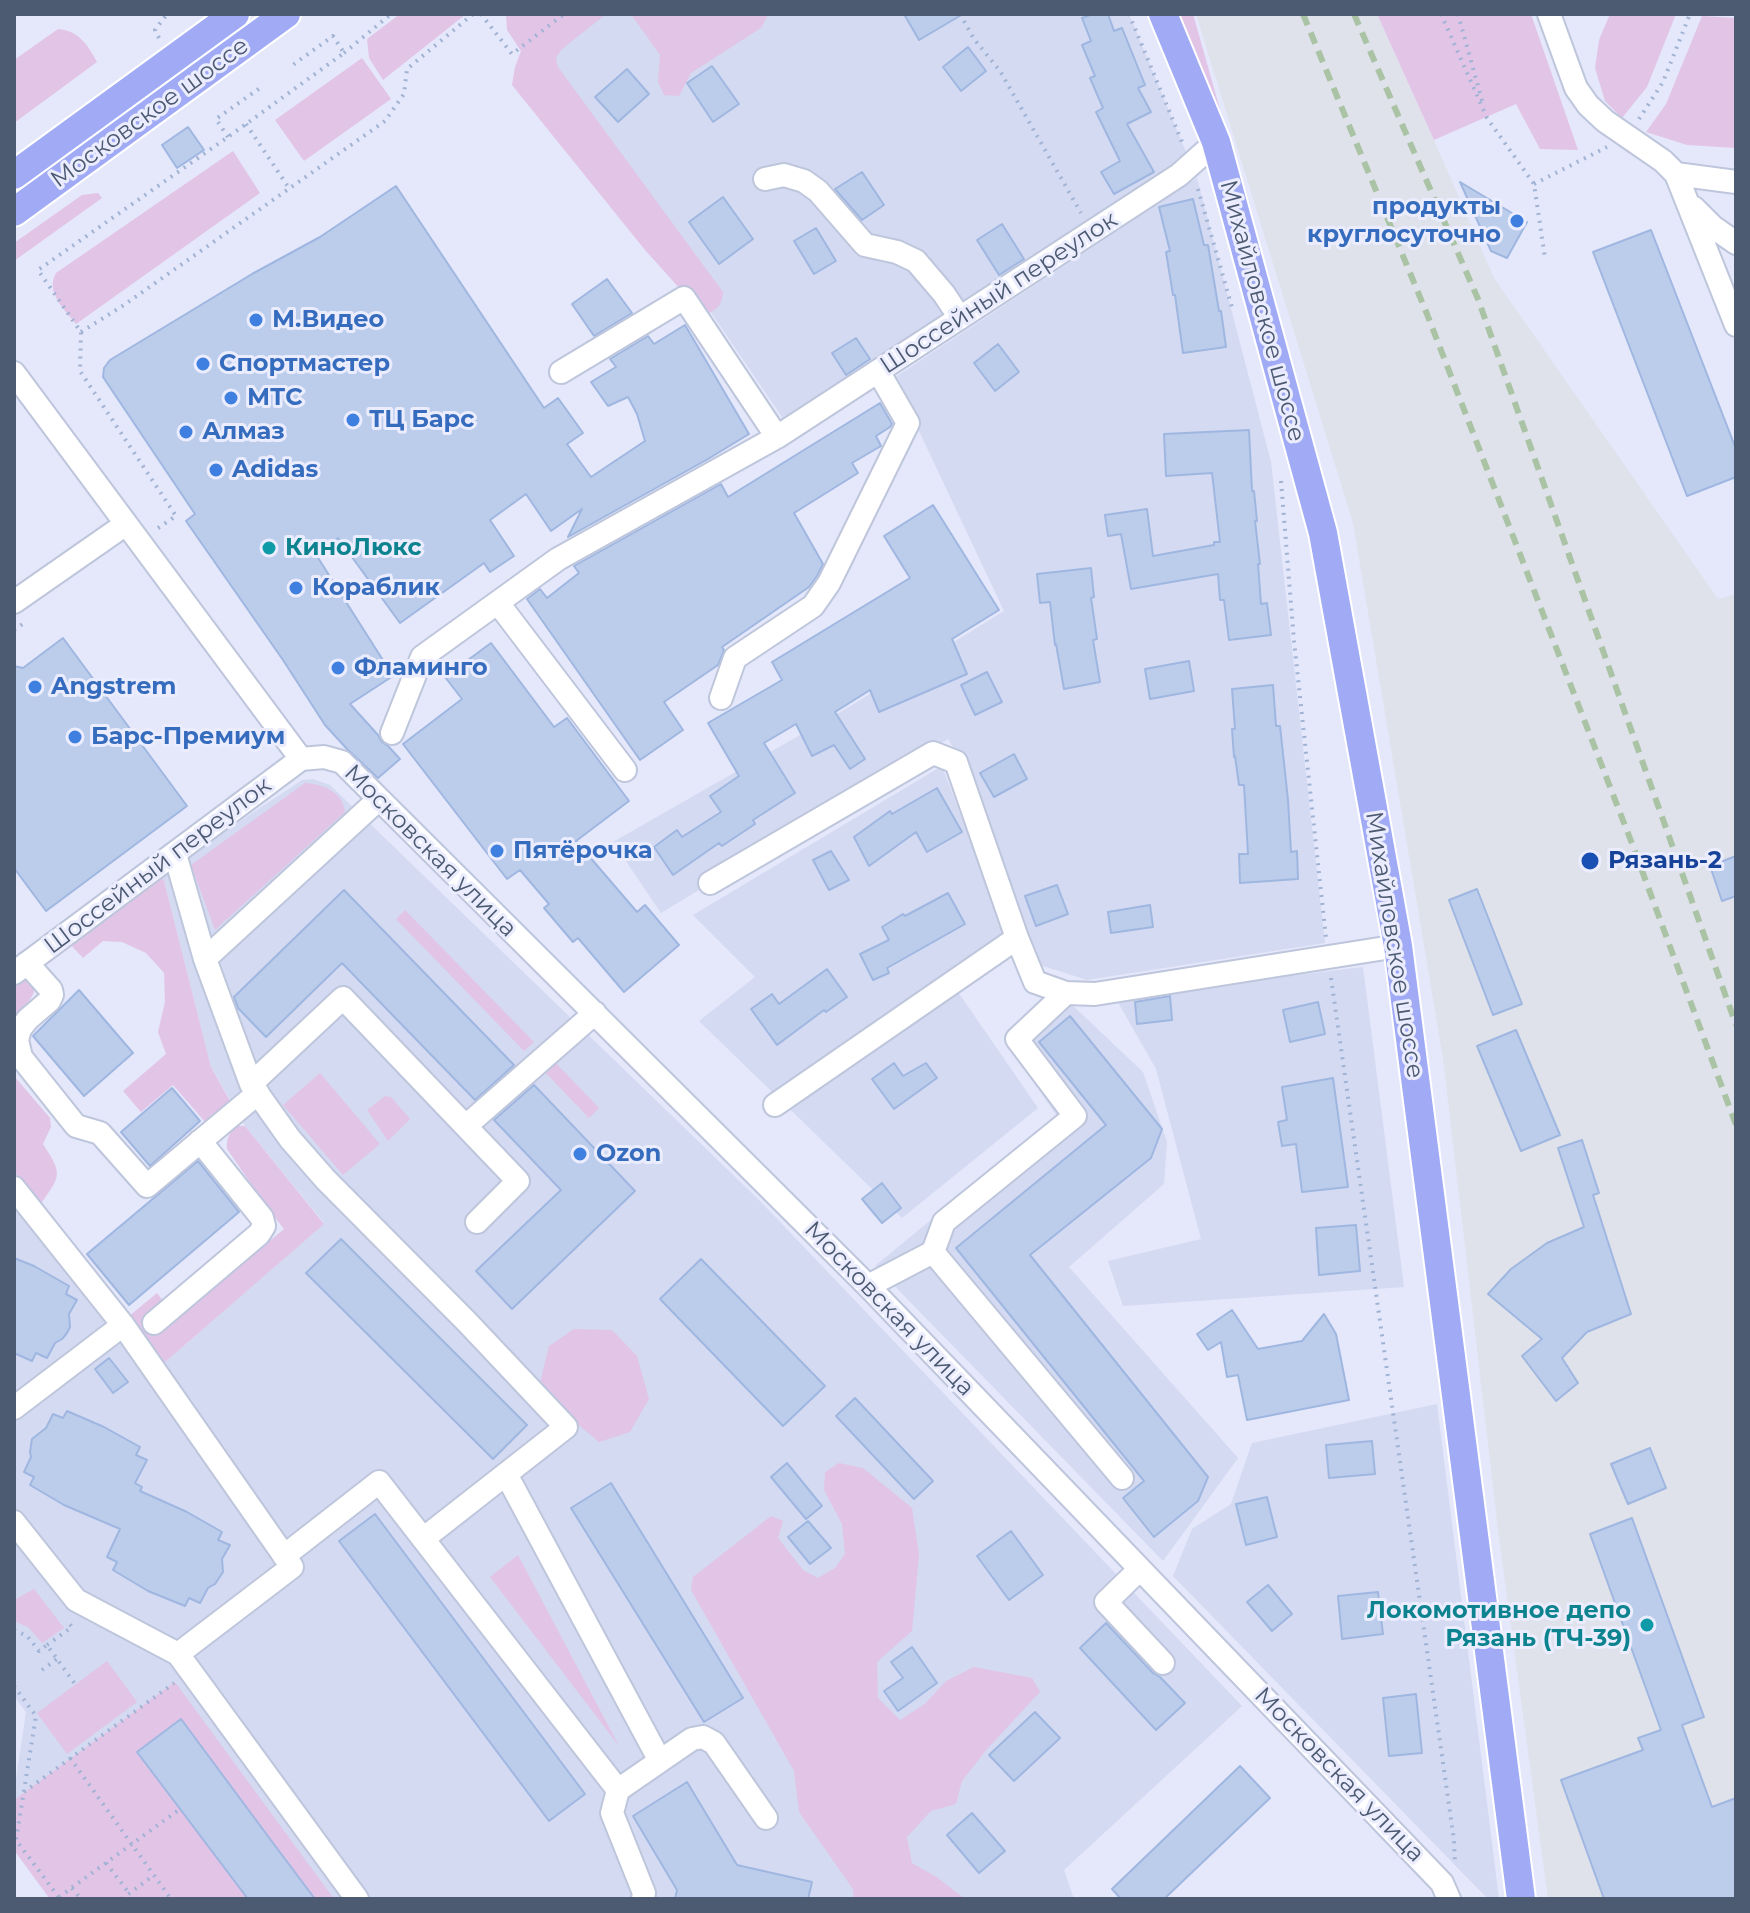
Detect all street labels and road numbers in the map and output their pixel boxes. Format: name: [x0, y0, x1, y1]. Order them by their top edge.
street label: Московское шоссе: [45, 32, 255, 194]
street label: Михайловское шоссе: [1213, 177, 1311, 445]
street label: Шоссейный переулок: [875, 206, 1123, 380]
street label: Московская улица: [338, 759, 522, 943]
street label: Шоссейный переулок: [39, 771, 277, 961]
street label: Михайловское шоссе: [1359, 809, 1429, 1081]
street label: Московская улица: [798, 1215, 980, 1403]
street label: Московская улица: [1248, 1681, 1430, 1869]

